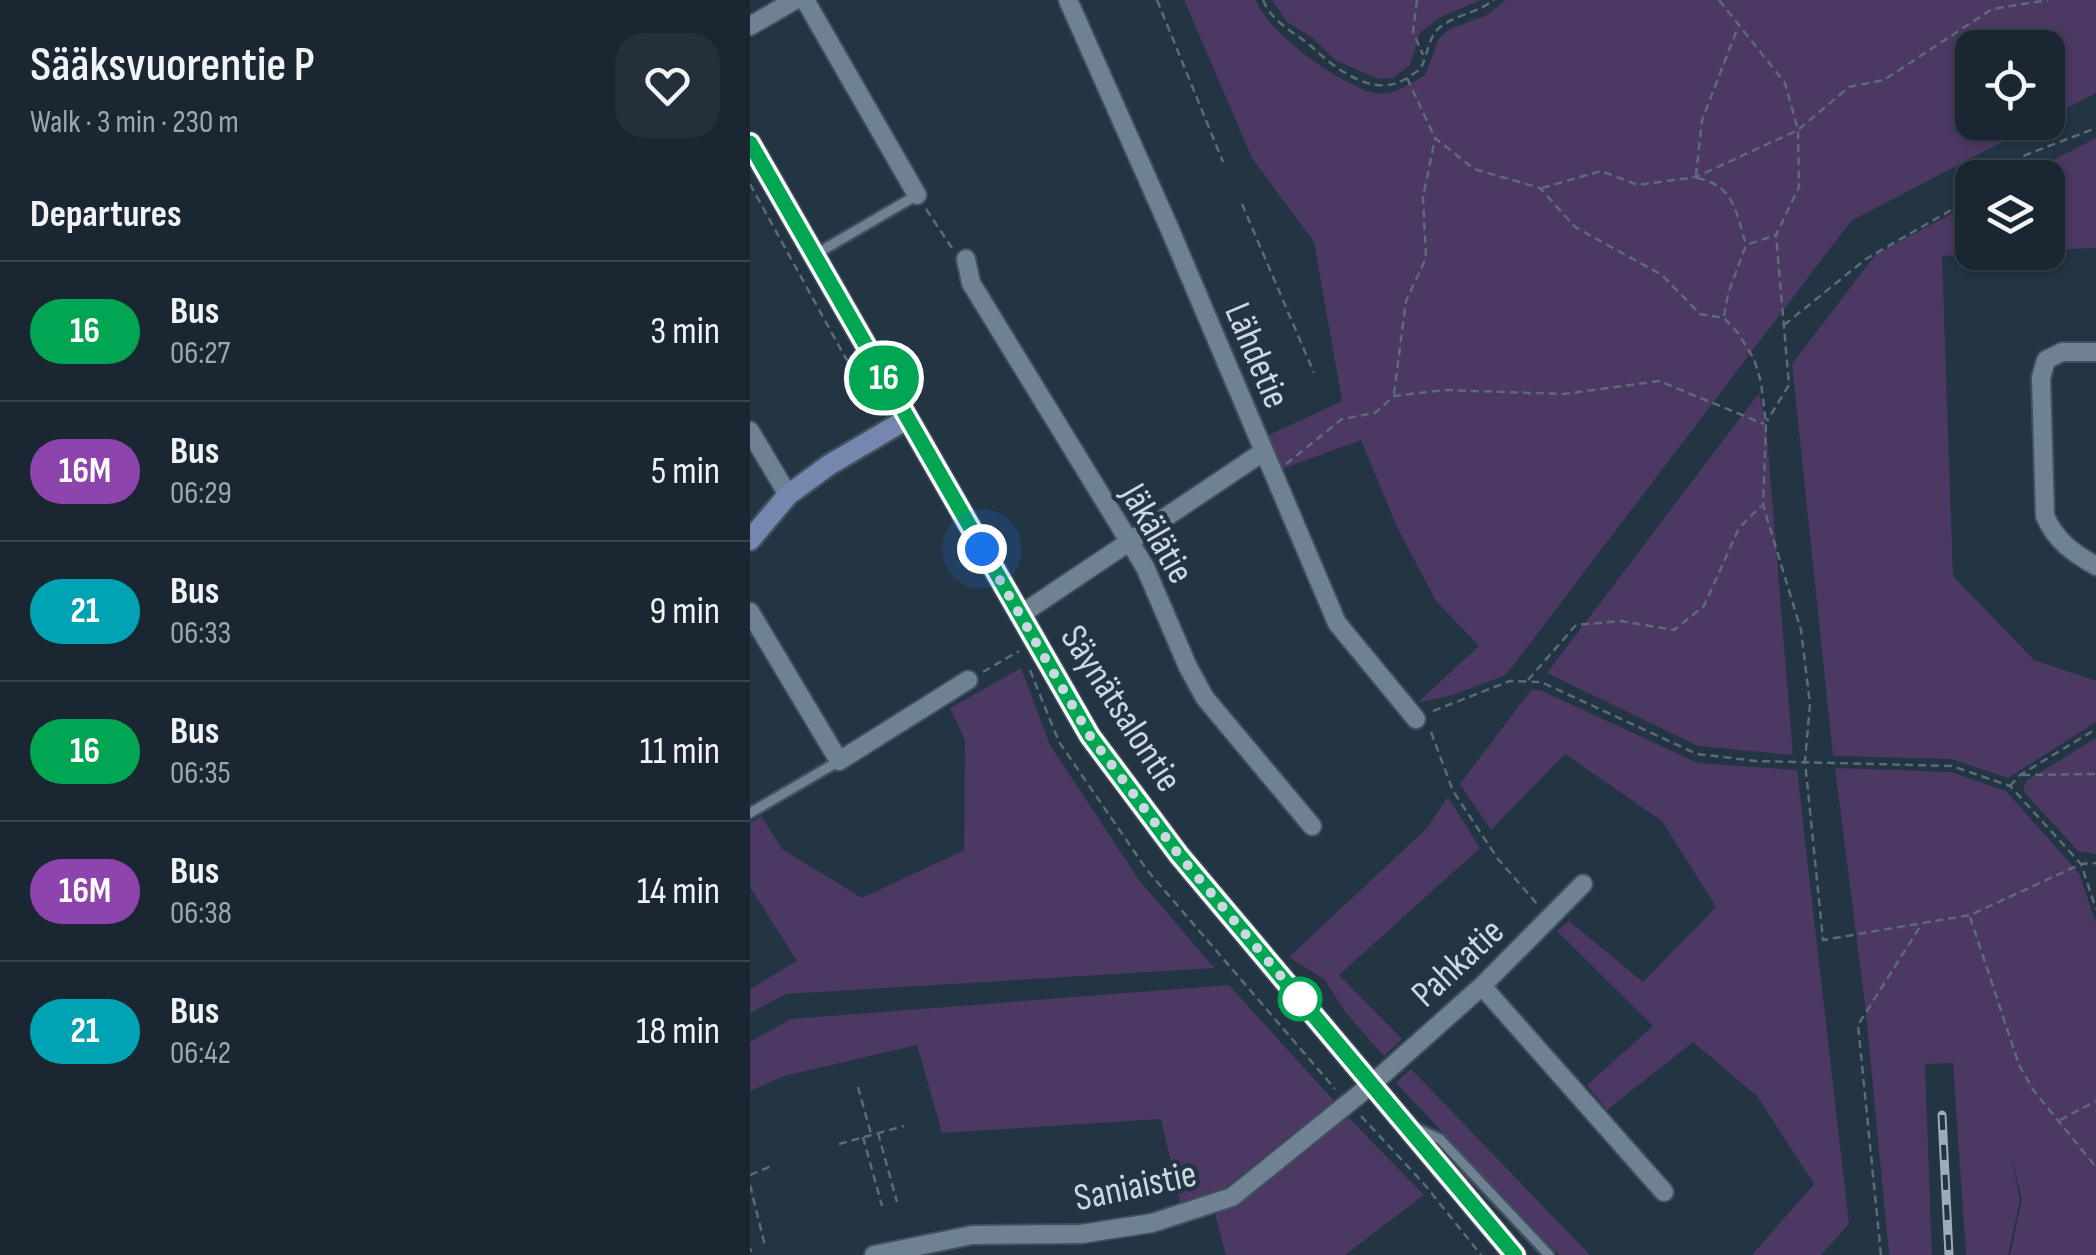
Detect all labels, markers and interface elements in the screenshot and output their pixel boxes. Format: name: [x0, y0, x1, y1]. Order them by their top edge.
map controls: [1955, 30, 2065, 270]
button: locate: [1955, 30, 2065, 140]
button: heart: [615, 33, 720, 138]
text: Sääksvuorentie P: [30, 37, 315, 94]
text: Walk · 3 min · 230 m: [30, 103, 239, 142]
button: layers: [1955, 160, 2065, 270]
text: Departures: [30, 192, 182, 237]
text: Bus: [170, 289, 219, 334]
street label: Lähdetie: [1214, 296, 1299, 415]
text: 3 min: [650, 309, 720, 354]
text: 16: [70, 310, 100, 353]
text: 06:27: [170, 334, 230, 373]
line badge: 16: [839, 346, 929, 410]
text: 16: [869, 357, 899, 400]
text: Bus: [170, 429, 219, 474]
text: 5 min: [651, 449, 720, 494]
text: 16M: [59, 450, 111, 493]
text: 06:29: [170, 474, 232, 513]
street label: Jäkälätie: [1110, 475, 1203, 591]
your location: [957, 524, 1007, 574]
text: Bus: [170, 569, 219, 614]
text: 9 min: [649, 589, 720, 634]
text: 21: [70, 590, 100, 633]
text: 06:33: [170, 614, 231, 653]
street label: Säynätsalontie: [1050, 617, 1191, 800]
text: Bus: [170, 709, 219, 754]
text: 11 min: [640, 729, 720, 774]
text: 16: [70, 730, 100, 773]
text: 06:35: [170, 754, 231, 793]
text: Bus: [170, 849, 219, 894]
text: 14 min: [637, 869, 720, 914]
text: 16M: [59, 870, 111, 913]
text: 06:38: [170, 894, 232, 933]
street label: Pahkatie: [1403, 909, 1513, 1017]
unlabelled marker: [1279, 978, 1321, 1020]
text: Bus: [170, 989, 219, 1034]
text: 18 min: [636, 1009, 720, 1054]
text: 21: [70, 1010, 100, 1053]
text: 06:42: [170, 1034, 231, 1073]
street label: Saniaistie: [1070, 1152, 1200, 1221]

